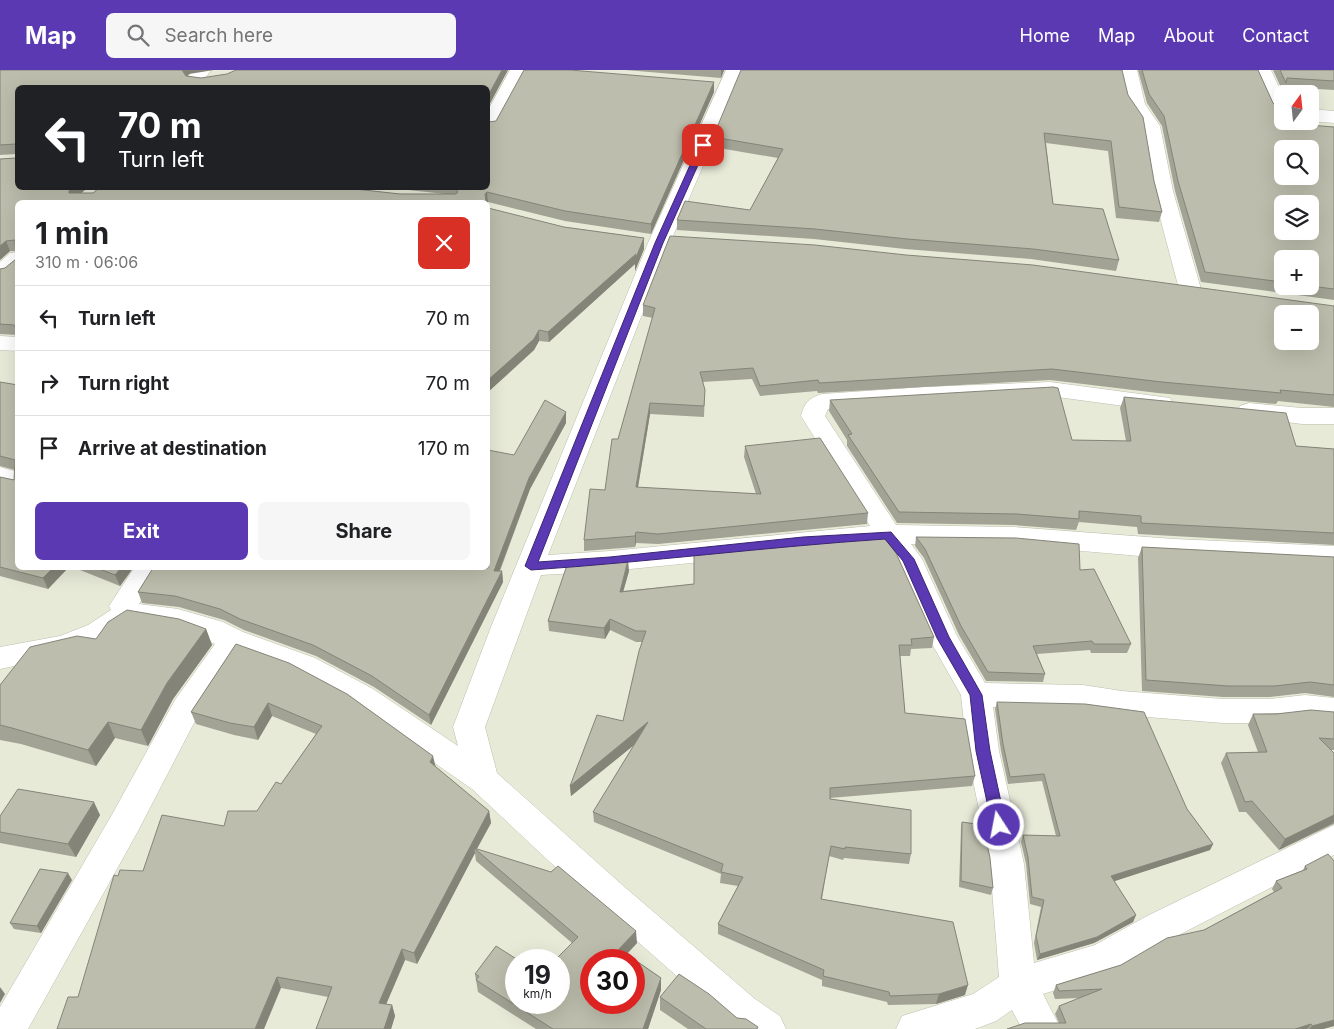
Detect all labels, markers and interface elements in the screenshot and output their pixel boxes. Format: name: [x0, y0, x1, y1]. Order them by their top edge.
search box: [106, 13, 456, 58]
text: Map: [25, 21, 76, 50]
icon: search: [124, 21, 152, 49]
text: Search here: [164, 24, 273, 47]
text: Home: [1020, 25, 1070, 46]
text: Map: [1098, 25, 1135, 46]
text: About: [1163, 25, 1214, 46]
text: Contact: [1242, 25, 1309, 46]
north arrow: [1274, 85, 1319, 130]
map controls: [1274, 85, 1319, 350]
text: 70 m: [118, 104, 202, 146]
icon: left: [35, 105, 100, 170]
pin: [682, 124, 724, 166]
icon: arrive: [689, 131, 717, 159]
button: search: [1274, 140, 1319, 185]
text: Turn left: [118, 146, 204, 172]
button: layers: [1274, 195, 1319, 240]
text: 1 min: [35, 215, 109, 251]
button: close: [418, 217, 470, 269]
button: +: [1274, 250, 1319, 295]
text: 310 m · 06:06: [35, 252, 138, 272]
icon: left: [35, 304, 63, 332]
button: −: [1274, 305, 1319, 350]
text: Turn left: [78, 307, 156, 330]
text: 70 m: [426, 307, 470, 330]
icon: right: [35, 369, 63, 397]
text: Turn right: [78, 372, 169, 395]
text: 70 m: [426, 372, 470, 395]
icon: arrive: [35, 434, 63, 462]
text: Arrive at destination: [78, 437, 267, 460]
text: 170 m: [418, 437, 470, 460]
button: Exit: [35, 502, 248, 560]
button: Share: [258, 502, 470, 560]
position arrow: [972, 798, 1024, 850]
speed limit sign: 30: [580, 949, 645, 1014]
text: 19: [524, 960, 551, 990]
text: km/h: [523, 986, 552, 1001]

